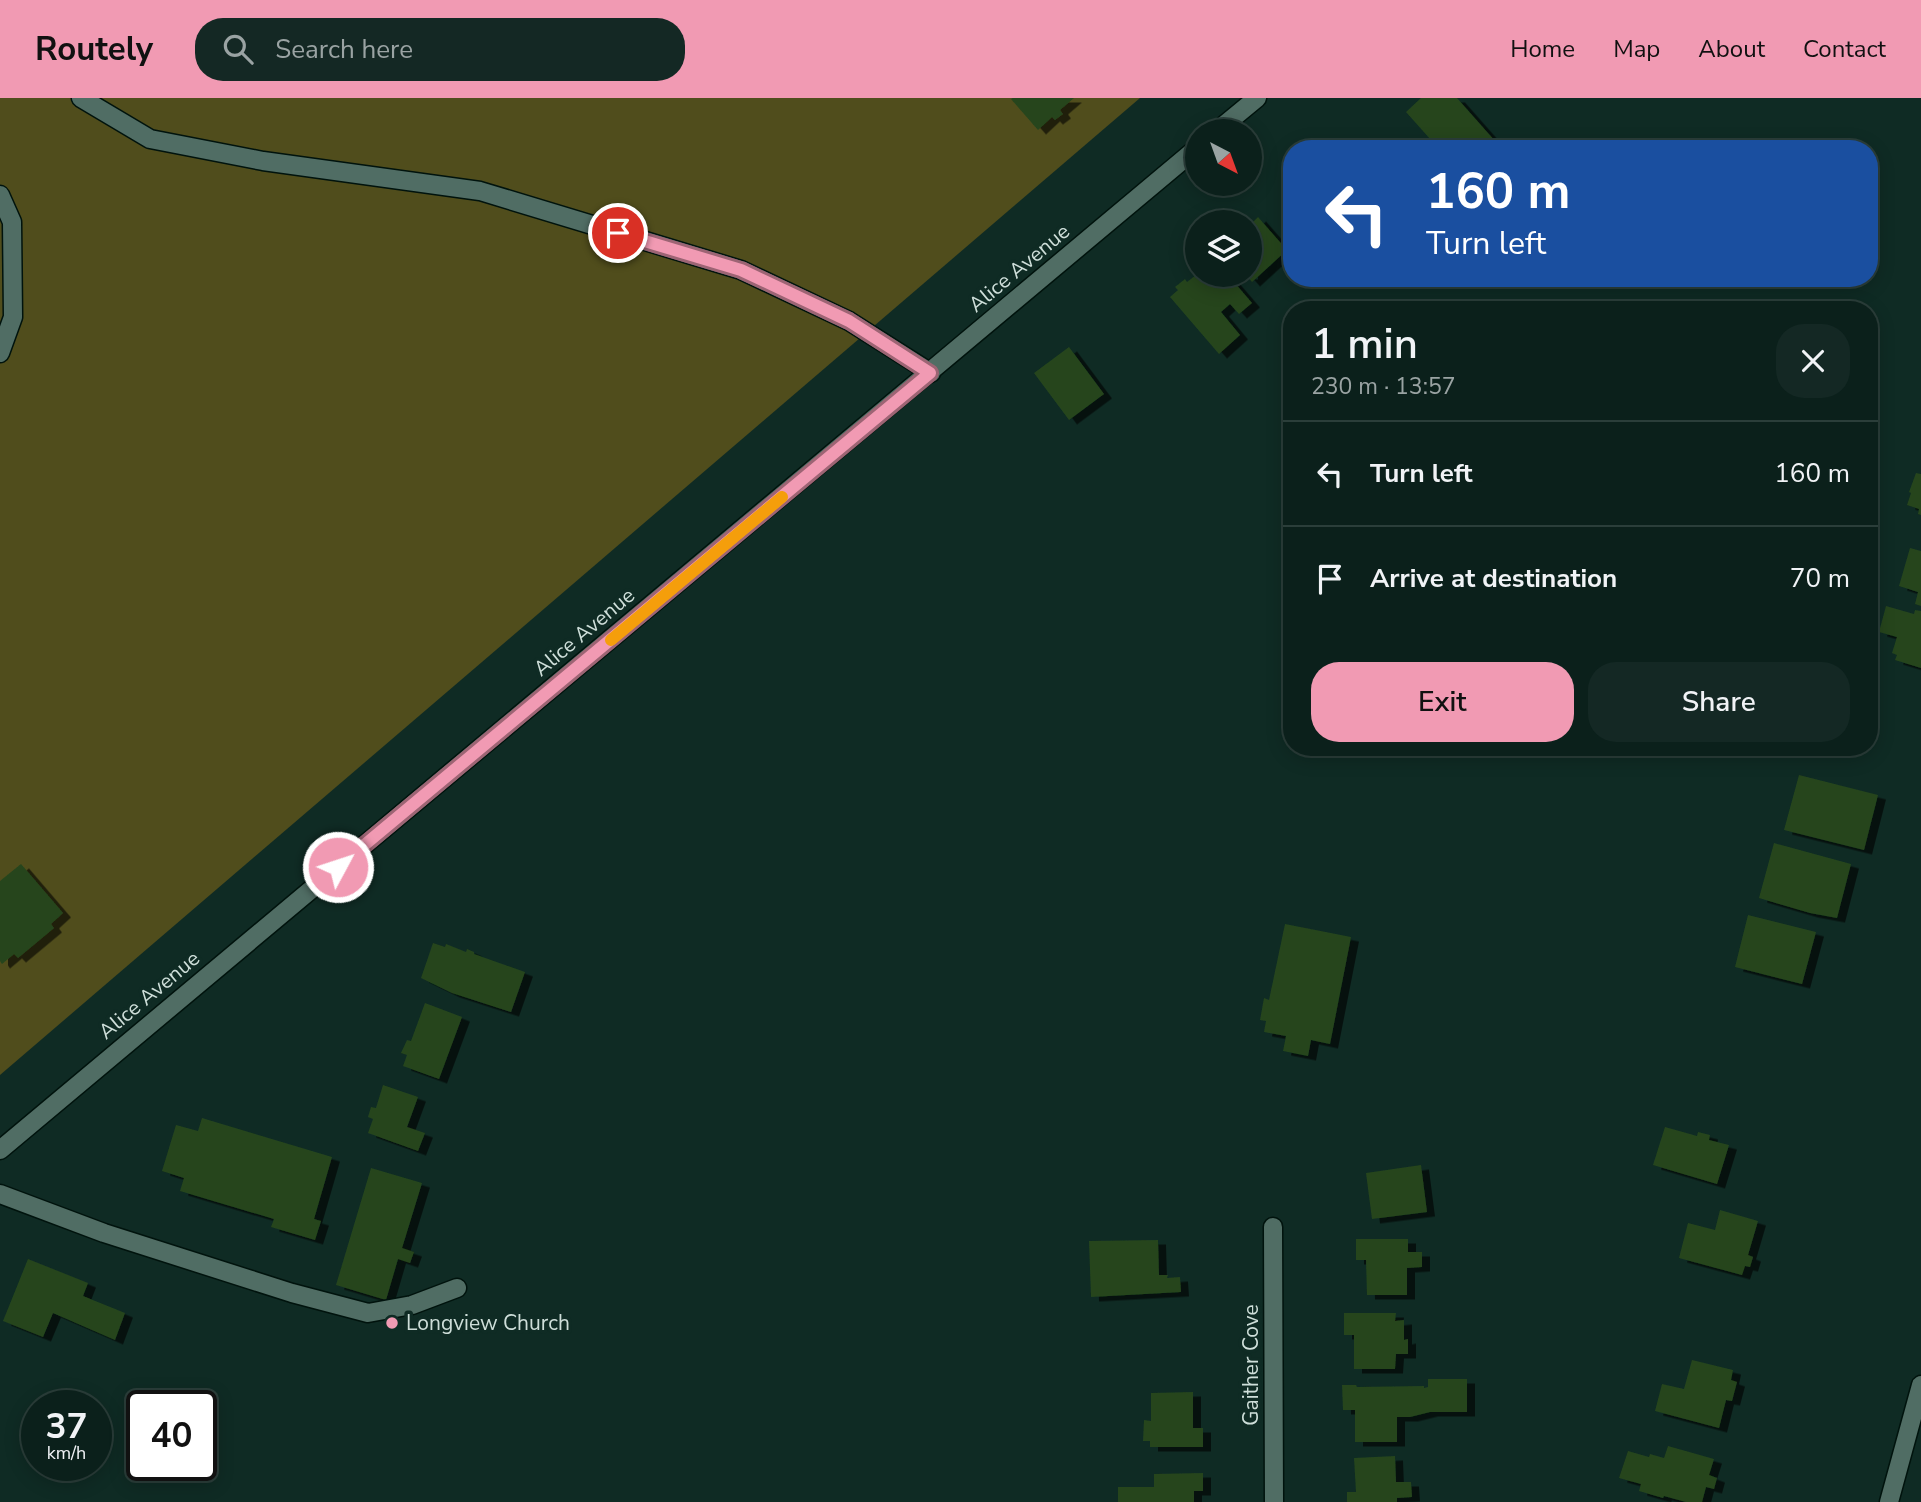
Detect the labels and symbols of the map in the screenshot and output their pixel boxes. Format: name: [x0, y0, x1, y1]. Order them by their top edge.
north arrow: [1185, 119, 1262, 196]
pin: [588, 203, 648, 263]
street label: Alice Avenue: [963, 217, 1075, 319]
street label: Alice Avenue: [528, 581, 640, 683]
position arrow: [301, 830, 375, 904]
street label: Alice Avenue: [93, 944, 205, 1046]
street label: Gaither Cove: [1237, 1304, 1265, 1426]
place label: Longview Church: [406, 1309, 570, 1337]
marker: Longview Church: [384, 1315, 400, 1331]
speed limit sign: 40: [126, 1390, 217, 1481]

